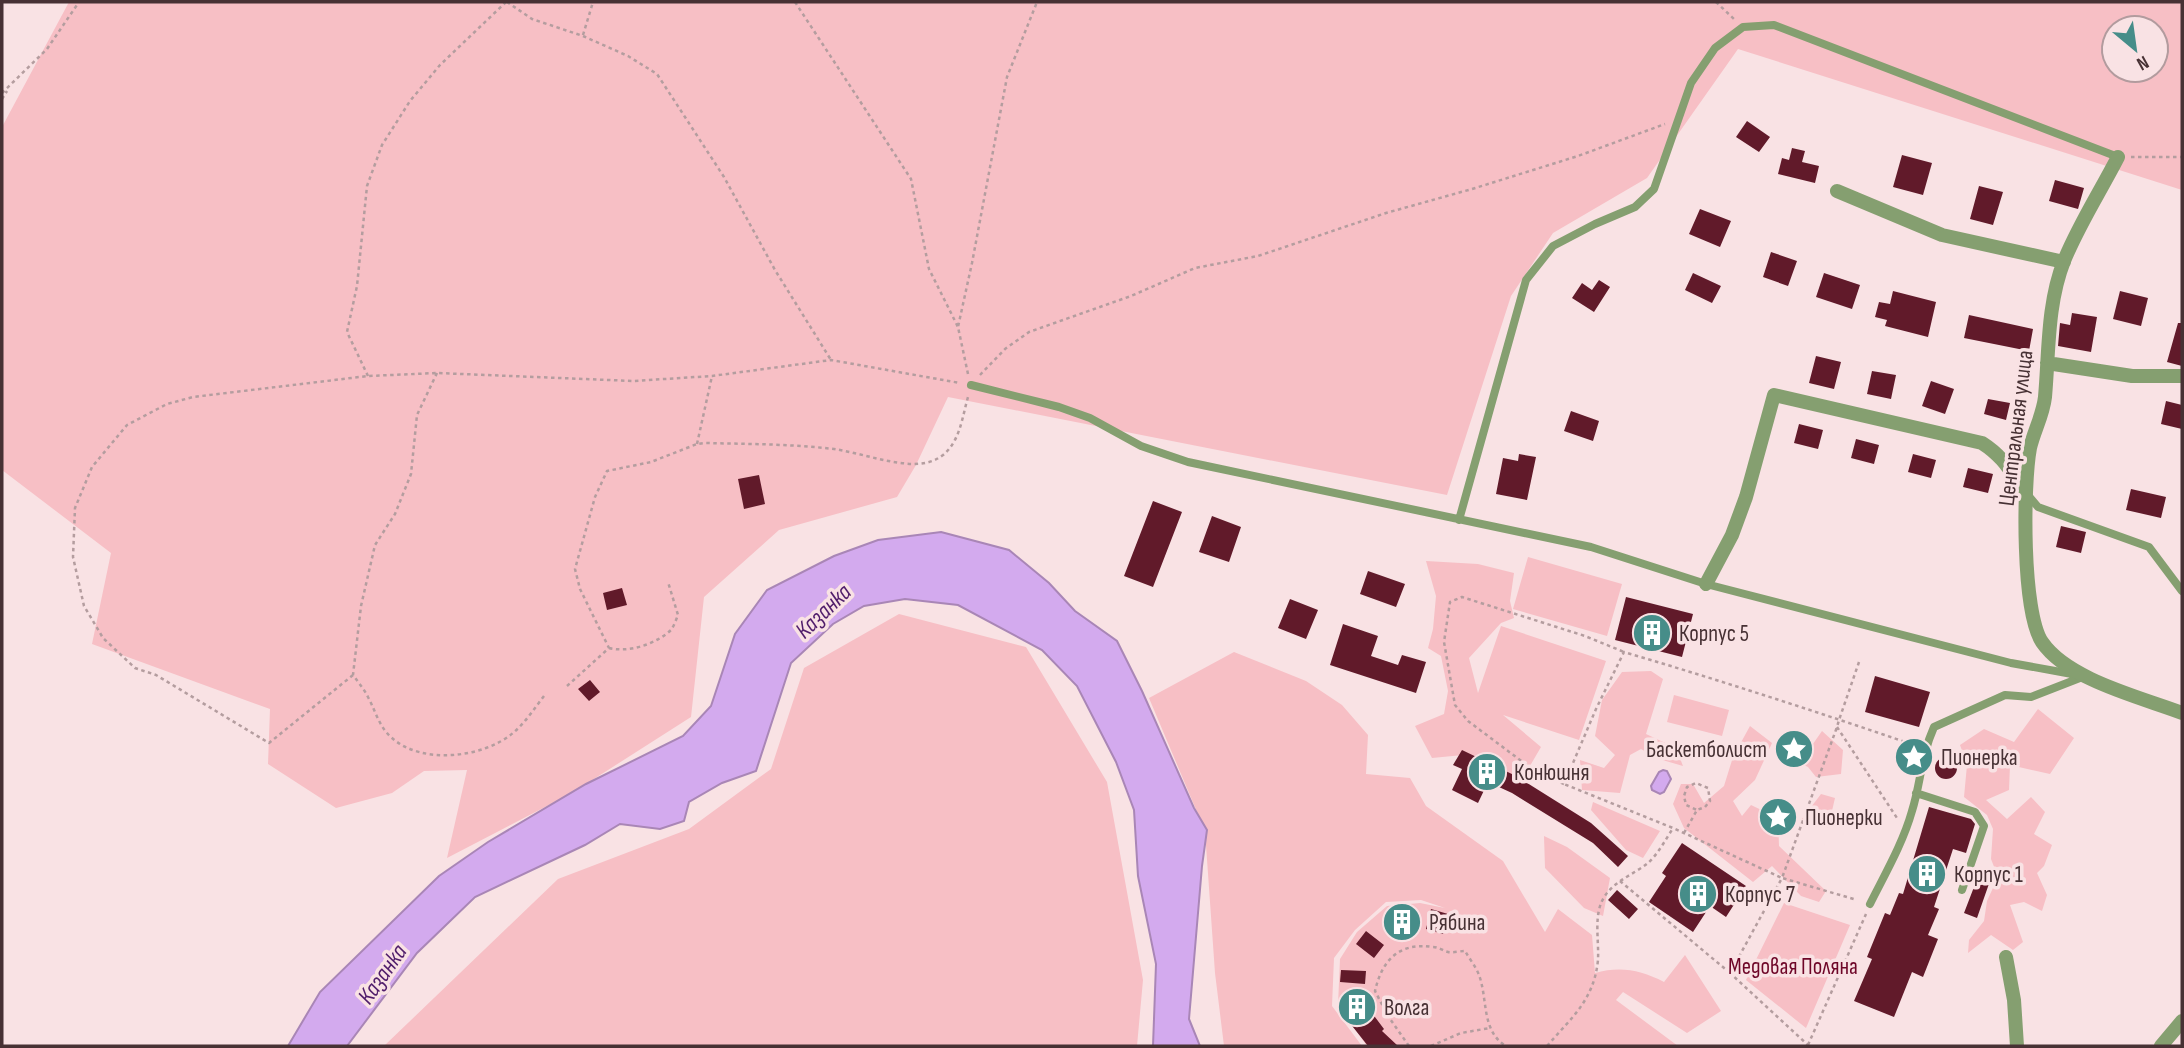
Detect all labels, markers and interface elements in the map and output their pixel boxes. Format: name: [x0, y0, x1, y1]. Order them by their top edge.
north arrow: [2100, 14, 2170, 84]
text: N: [2132, 50, 2153, 75]
street label: Центральная улица: [1993, 349, 2039, 508]
water label: Казанка: [789, 578, 858, 645]
building icon: Корпус 5: [1631, 612, 1673, 654]
place label: Корпус 5: [1679, 620, 1749, 648]
place icon: Баскетболист: [1773, 728, 1815, 770]
place label: Баскетболист: [1646, 736, 1767, 764]
place icon: Пионерка: [1893, 736, 1935, 778]
place label: Пионерка: [1941, 744, 2018, 772]
building icon: Конюшня: [1466, 751, 1508, 793]
place label: Конюшня: [1514, 759, 1589, 787]
place icon: Пионерки: [1757, 796, 1799, 838]
place label: Пионерки: [1805, 804, 1883, 832]
building icon: Корпус 1: [1906, 853, 1948, 895]
place label: Корпус 1: [1954, 861, 2023, 889]
building icon: Корпус 7: [1677, 873, 1719, 915]
place label: Корпус 7: [1725, 881, 1795, 909]
building icon: Рябина: [1381, 901, 1423, 943]
place label: Рябина: [1429, 909, 1485, 937]
water label: Казанка: [351, 938, 414, 1010]
park label: Медовая Поляна: [1728, 953, 1858, 981]
building icon: Волга: [1336, 986, 1378, 1028]
place label: Волга: [1384, 994, 1429, 1022]

